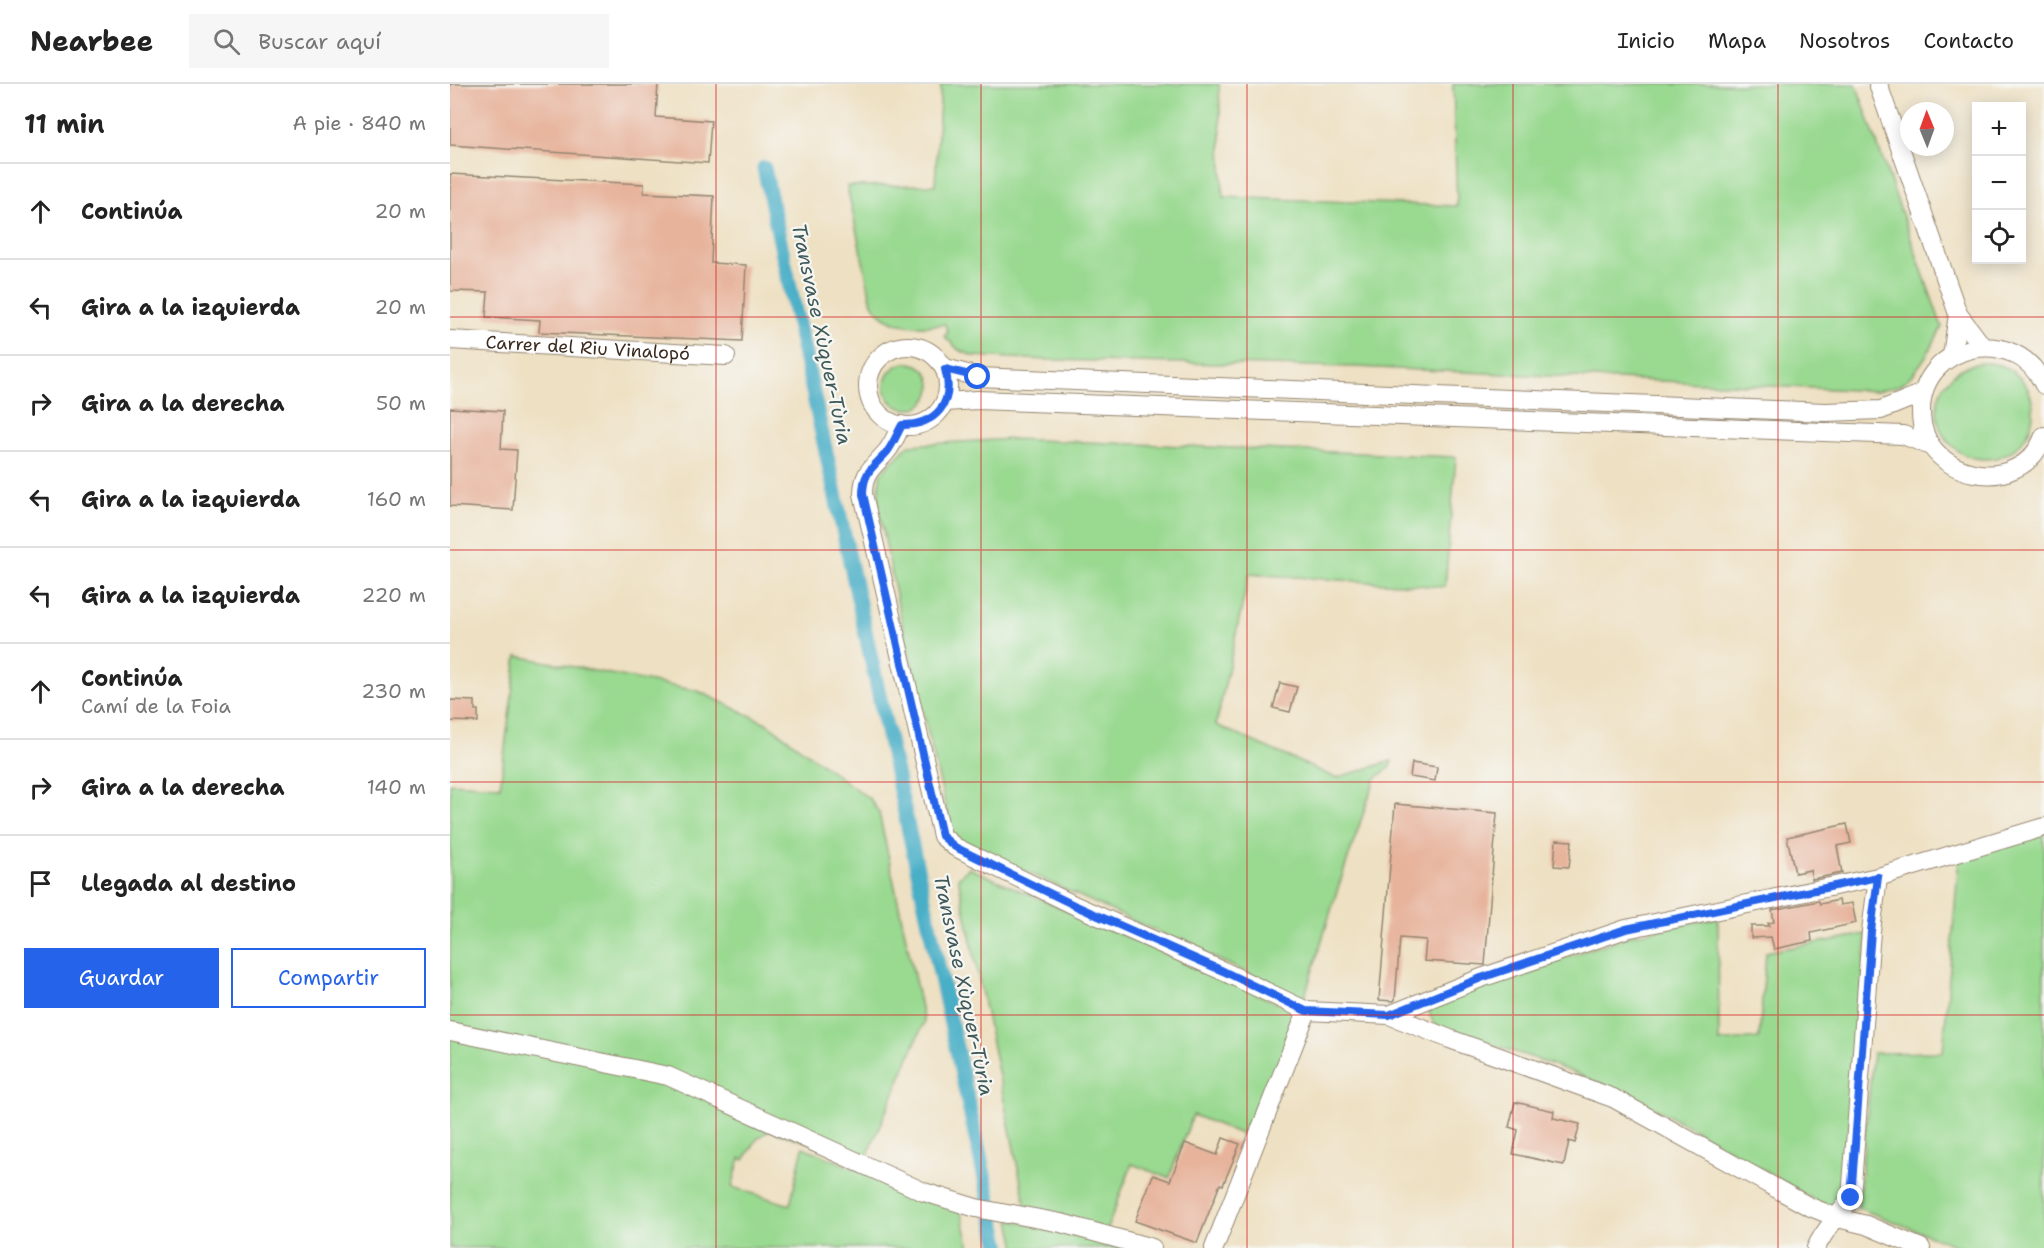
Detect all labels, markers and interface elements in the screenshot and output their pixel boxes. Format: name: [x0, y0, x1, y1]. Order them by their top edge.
search box: [189, 14, 609, 68]
text: Nearbee: [30, 22, 153, 60]
icon: search: [210, 25, 243, 58]
text: Buscar aquí: [258, 27, 381, 56]
text: Inicio: [1617, 27, 1675, 55]
text: Mapa: [1708, 27, 1766, 55]
text: Nosotros: [1799, 27, 1890, 55]
text: Contacto: [1923, 27, 2014, 55]
north arrow: [1900, 102, 1954, 156]
map controls: [1972, 102, 2026, 264]
button: +: [1972, 102, 2026, 156]
text: 11 min: [24, 106, 105, 141]
text: A pie · 840 m: [293, 110, 426, 136]
button: −: [1972, 156, 2026, 210]
icon: ahead: [24, 195, 57, 228]
text: Continúa: [81, 197, 183, 226]
text: 20 m: [375, 198, 426, 224]
button: locate: [1972, 210, 2026, 264]
water label: Transvase Xùquer-Tùria: [786, 221, 858, 447]
icon: left: [24, 291, 57, 324]
text: Gira a la izquierda: [81, 293, 300, 322]
text: 20 m: [375, 294, 426, 320]
street label: Carrer del Riu Vinalopó: [485, 330, 691, 366]
route start: [964, 363, 990, 389]
icon: right: [24, 387, 57, 420]
text: Gira a la derecha: [81, 389, 285, 418]
text: 50 m: [376, 390, 426, 416]
icon: left: [24, 483, 57, 516]
text: Gira a la izquierda: [81, 485, 300, 514]
text: 160 m: [367, 486, 426, 512]
icon: left: [24, 579, 57, 612]
text: Gira a la izquierda: [81, 581, 300, 610]
text: 220 m: [362, 582, 426, 608]
text: Continúa: [81, 664, 183, 693]
icon: ahead: [24, 675, 57, 708]
text: 230 m: [361, 678, 426, 704]
text: Camí de la Foia: [81, 693, 231, 719]
icon: right: [24, 771, 57, 804]
text: Gira a la derecha: [81, 773, 285, 802]
text: 140 m: [367, 774, 426, 800]
icon: arrive: [24, 867, 57, 900]
text: Llegada al destino: [81, 869, 296, 898]
water label: Transvase Xùquer-Tùria: [928, 872, 1000, 1098]
button: Guardar: [24, 948, 219, 1008]
button: Compartir: [231, 948, 426, 1008]
route end: [1837, 1184, 1863, 1210]

